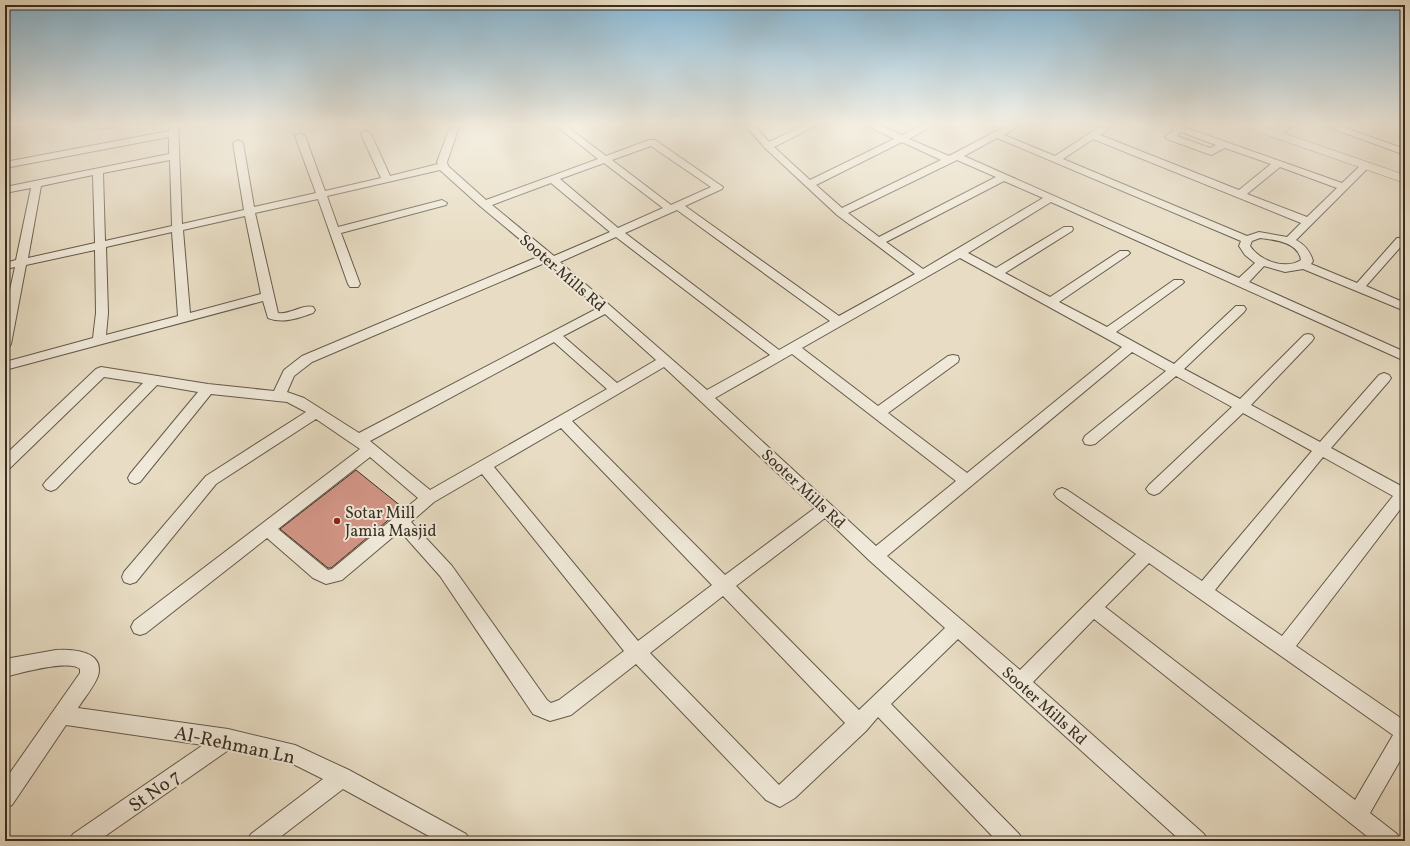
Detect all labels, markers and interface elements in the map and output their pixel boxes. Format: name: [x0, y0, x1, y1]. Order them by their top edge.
street label: Sooter Mills Rd: [514, 230, 610, 317]
street label: Sooter Mills Rd: [756, 445, 850, 534]
place label: Sotar Mill Jamia Masjid: [345, 503, 436, 543]
marker: Sotar Mill Jamia Masjid: [332, 516, 342, 526]
street label: Sooter Mills Rd: [996, 662, 1091, 751]
street label: Al-Rehman Ln: [172, 720, 297, 771]
street label: St No 7: [124, 764, 186, 819]

